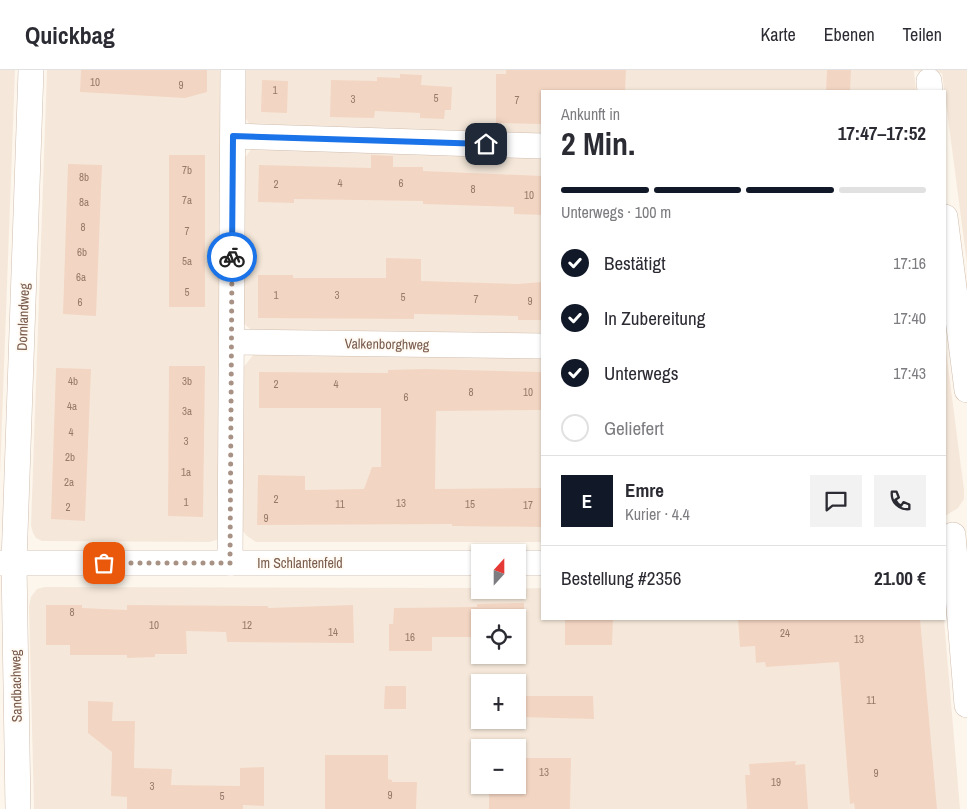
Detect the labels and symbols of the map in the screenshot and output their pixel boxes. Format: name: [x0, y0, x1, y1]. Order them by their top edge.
house number: 10: [90, 75, 100, 89]
house number: 9: [178, 78, 184, 92]
house number: 1: [272, 83, 278, 97]
house number: 5: [433, 91, 439, 105]
house number: 3: [350, 92, 356, 106]
house number: 7: [514, 93, 520, 107]
pin: [465, 123, 507, 165]
house number: 7b: [182, 163, 192, 177]
house number: 8b: [79, 170, 89, 184]
house number: 4: [337, 176, 343, 190]
house number: 6: [398, 176, 404, 190]
house number: 2: [273, 177, 279, 191]
house number: 8: [470, 182, 476, 196]
house number: 10: [524, 188, 534, 202]
house number: 7a: [182, 193, 192, 207]
house number: 8a: [79, 195, 89, 209]
house number: 8: [80, 220, 86, 234]
house number: 7: [184, 224, 190, 238]
courier: [207, 232, 257, 282]
house number: 6b: [77, 245, 87, 259]
house number: 5a: [182, 254, 192, 268]
house number: 6a: [76, 270, 86, 284]
street label: Dornlandweg: [13, 282, 33, 351]
house number: 5: [184, 285, 190, 299]
house number: 1: [273, 288, 279, 302]
house number: 3: [334, 288, 340, 302]
house number: 5: [400, 290, 406, 304]
house number: 7: [473, 292, 479, 306]
house number: 9: [527, 294, 533, 308]
house number: 6: [77, 295, 83, 309]
street label: Valkenborghweg: [345, 334, 430, 354]
house number: 4b: [68, 374, 78, 388]
house number: 3b: [182, 374, 192, 388]
house number: 2: [273, 377, 279, 391]
house number: 4: [333, 377, 339, 391]
house number: 8: [468, 385, 474, 399]
house number: 10: [523, 385, 533, 399]
house number: 6: [403, 390, 409, 404]
house number: 4a: [67, 399, 77, 413]
house number: 3a: [182, 404, 192, 418]
house number: 4: [68, 425, 74, 439]
house number: 3: [183, 434, 189, 448]
house number: 2b: [65, 450, 75, 464]
house number: 1a: [181, 465, 191, 479]
house number: 2a: [64, 475, 74, 489]
house number: 2: [273, 492, 279, 506]
house number: 1: [183, 495, 189, 509]
house number: 13: [396, 496, 406, 510]
house number: 11: [335, 497, 345, 511]
house number: 15: [465, 497, 475, 511]
house number: 17: [523, 498, 533, 512]
house number: 2: [65, 500, 71, 514]
house number: 9: [263, 511, 269, 525]
pin: [83, 542, 125, 584]
north arrow: [471, 544, 526, 599]
street label: Im Schlantenfeld: [257, 554, 343, 572]
house number: 8: [69, 605, 75, 619]
house number: 10: [149, 618, 159, 632]
house number: 12: [242, 618, 252, 632]
house number: 14: [328, 625, 338, 639]
house number: 24: [780, 626, 790, 640]
house number: 16: [405, 630, 415, 644]
house number: 13: [854, 632, 864, 646]
street label: Sandbachweg: [6, 649, 26, 723]
house number: 11: [866, 693, 876, 707]
house number: 13: [539, 765, 549, 779]
house number: 9: [873, 766, 879, 780]
house number: 19: [771, 775, 781, 789]
house number: 3: [149, 779, 155, 793]
house number: 9: [387, 788, 393, 802]
house number: 5: [219, 789, 225, 803]

